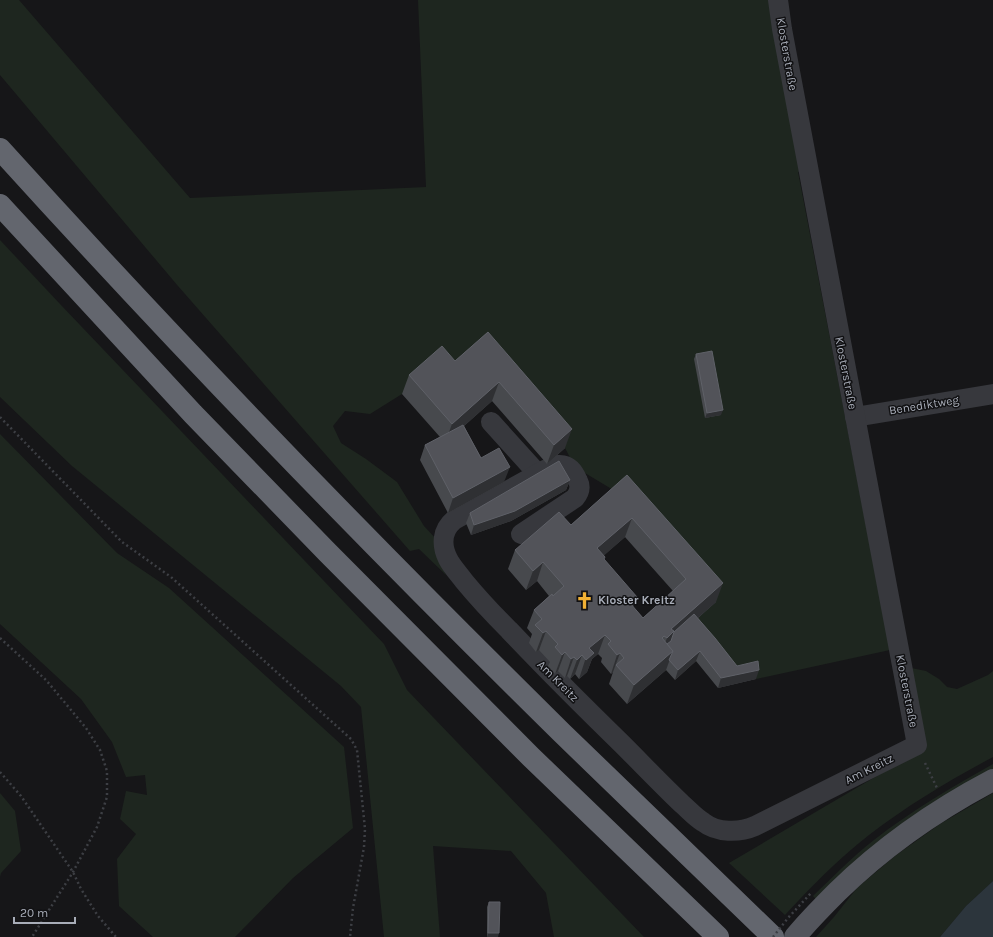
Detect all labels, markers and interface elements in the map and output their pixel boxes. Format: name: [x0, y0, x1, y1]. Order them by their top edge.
street label: Klosterstraße: [774, 16, 800, 92]
street label: Klosterstraße: [832, 335, 860, 411]
street label: Benediktweg: [888, 393, 960, 417]
church icon: Kloster Kreitz: [575, 590, 595, 610]
place label: Kloster Kreitz: [598, 593, 675, 607]
street label: Klosterstraße: [893, 653, 921, 729]
street label: Am Kreitz: [534, 657, 582, 705]
street label: Am Kreitz: [842, 751, 896, 787]
scale bar: [14, 899, 75, 925]
text: 20 m: [20, 906, 48, 920]

